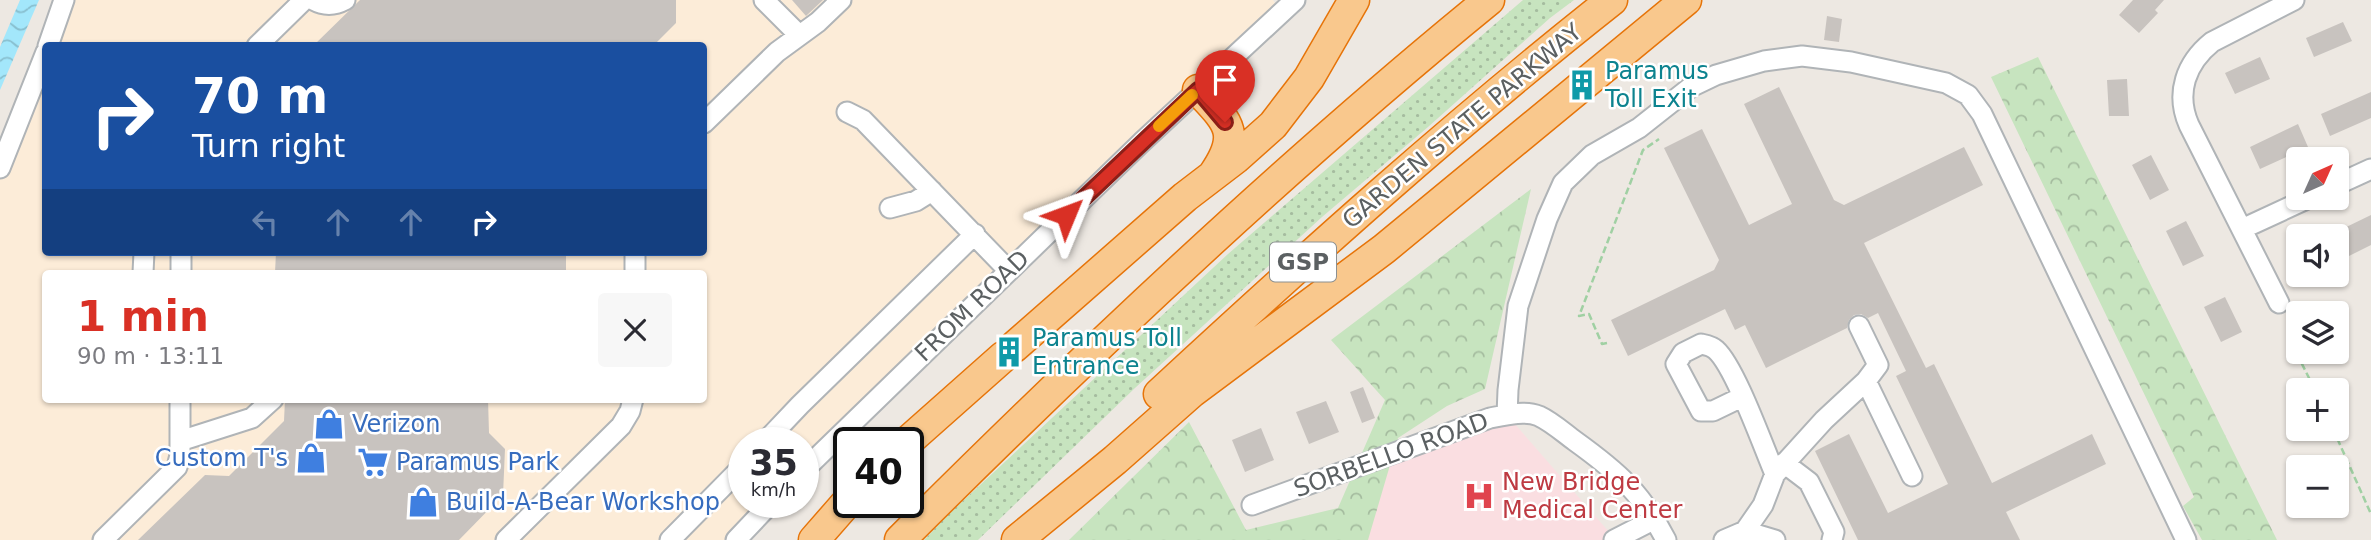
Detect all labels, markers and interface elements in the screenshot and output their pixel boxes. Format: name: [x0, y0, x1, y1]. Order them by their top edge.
street label: GARDEN STATE PARKWAY: [1337, 18, 1588, 234]
pin: [1195, 50, 1255, 122]
place label: Paramus Toll Exit: [1604, 57, 1709, 113]
icon: arrive: [1206, 61, 1244, 99]
text: 70 m: [192, 68, 328, 125]
building icon: Paramus Toll Exit: [1565, 68, 1599, 102]
icon: right: [77, 70, 168, 161]
text: Turn right: [192, 127, 345, 165]
north arrow: [2286, 147, 2348, 210]
map controls: [2286, 147, 2349, 518]
position arrow: [1029, 178, 1103, 252]
icon: left: [246, 203, 284, 241]
icon: ahead: [319, 203, 357, 241]
icon: ahead: [392, 203, 430, 241]
icon: right: [465, 203, 503, 241]
button: sound: [2286, 224, 2349, 287]
road number: GSP: [1270, 243, 1336, 282]
street label: FROM ROAD: [909, 245, 1035, 367]
text: 1 min: [77, 292, 209, 341]
button: close: [598, 293, 672, 367]
button: layers: [2286, 301, 2349, 364]
place label: Paramus Toll Entrance: [1032, 324, 1182, 380]
building icon: Paramus Toll Entrance: [992, 335, 1026, 369]
text: 90 m · 13:11: [77, 343, 224, 369]
button: +: [2286, 378, 2349, 441]
shop icon: Verizon: [312, 407, 346, 441]
street label: SORBELLO ROAD: [1290, 407, 1492, 503]
place label: Verizon: [352, 410, 440, 438]
speed limit sign: 40: [833, 427, 924, 518]
shop icon: Custom T's: [294, 441, 328, 475]
text: 35: [749, 443, 798, 483]
place label: Custom T's: [155, 444, 288, 472]
supermarket icon: Paramus Park: [356, 445, 390, 479]
place label: Paramus Park: [396, 448, 559, 476]
button: −: [2286, 455, 2349, 518]
place label: New Bridge Medical Center: [1502, 468, 1682, 524]
text: km/h: [751, 479, 796, 500]
hospital icon: New Bridge Medical Center: [1462, 479, 1496, 513]
shop icon: Build-A-Bear Workshop: [406, 485, 440, 519]
place label: Build-A-Bear Workshop: [446, 488, 720, 516]

